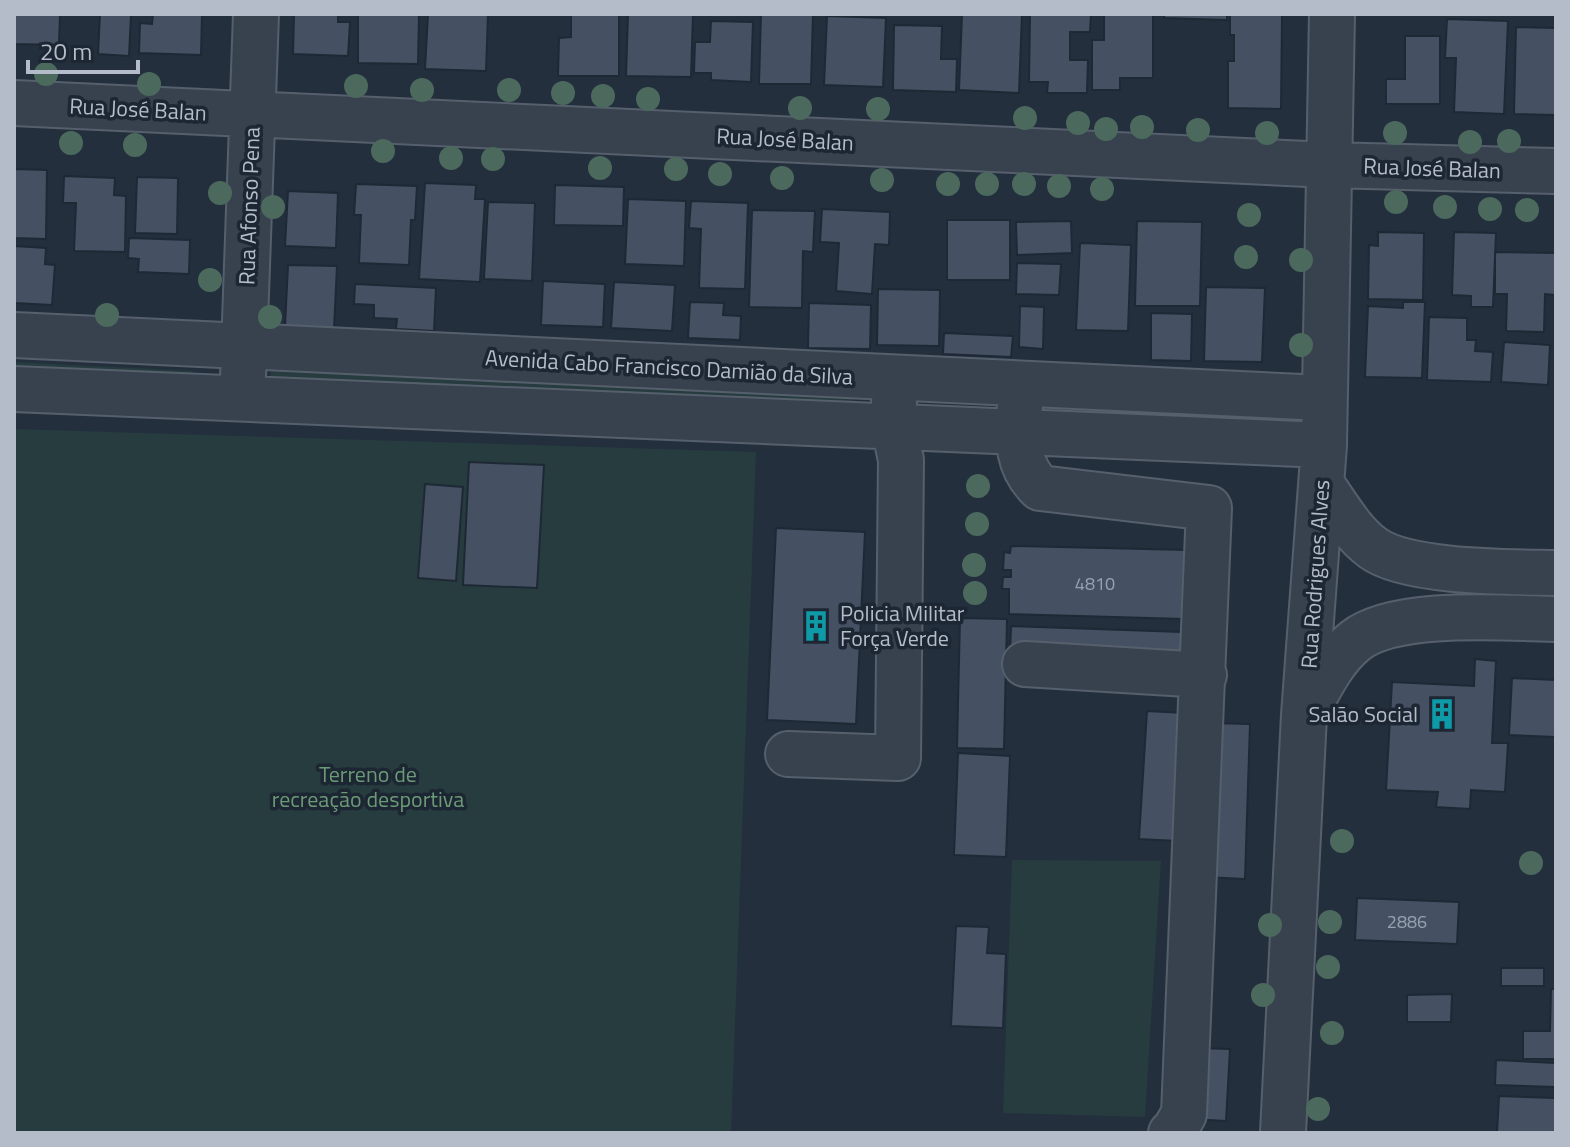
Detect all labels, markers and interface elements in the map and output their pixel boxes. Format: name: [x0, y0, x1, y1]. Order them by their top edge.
scale bar: [28, 24, 138, 74]
text: 20 m: [40, 33, 92, 69]
street label: Rua José Balan: [68, 88, 208, 130]
street label: Rua José Balan: [715, 118, 855, 160]
street label: Rua Afonso Pena: [229, 126, 269, 286]
street label: Rua José Balan: [1363, 149, 1501, 187]
street label: Avenida Cabo Francisco Damião da Silva: [484, 340, 854, 394]
street label: Rua Rodrigues Alves: [1291, 478, 1339, 670]
house number: 4810: [1075, 570, 1115, 597]
place label: Policia Militar Força Verde: [840, 596, 965, 655]
building icon: Policia Militar Força Verde: [799, 609, 833, 643]
place label: Salão Social: [1308, 697, 1418, 731]
building icon: Salão Social: [1425, 697, 1459, 731]
park label: Terreno de recreação desportiva: [272, 757, 464, 816]
house number: 2886: [1387, 908, 1427, 935]

